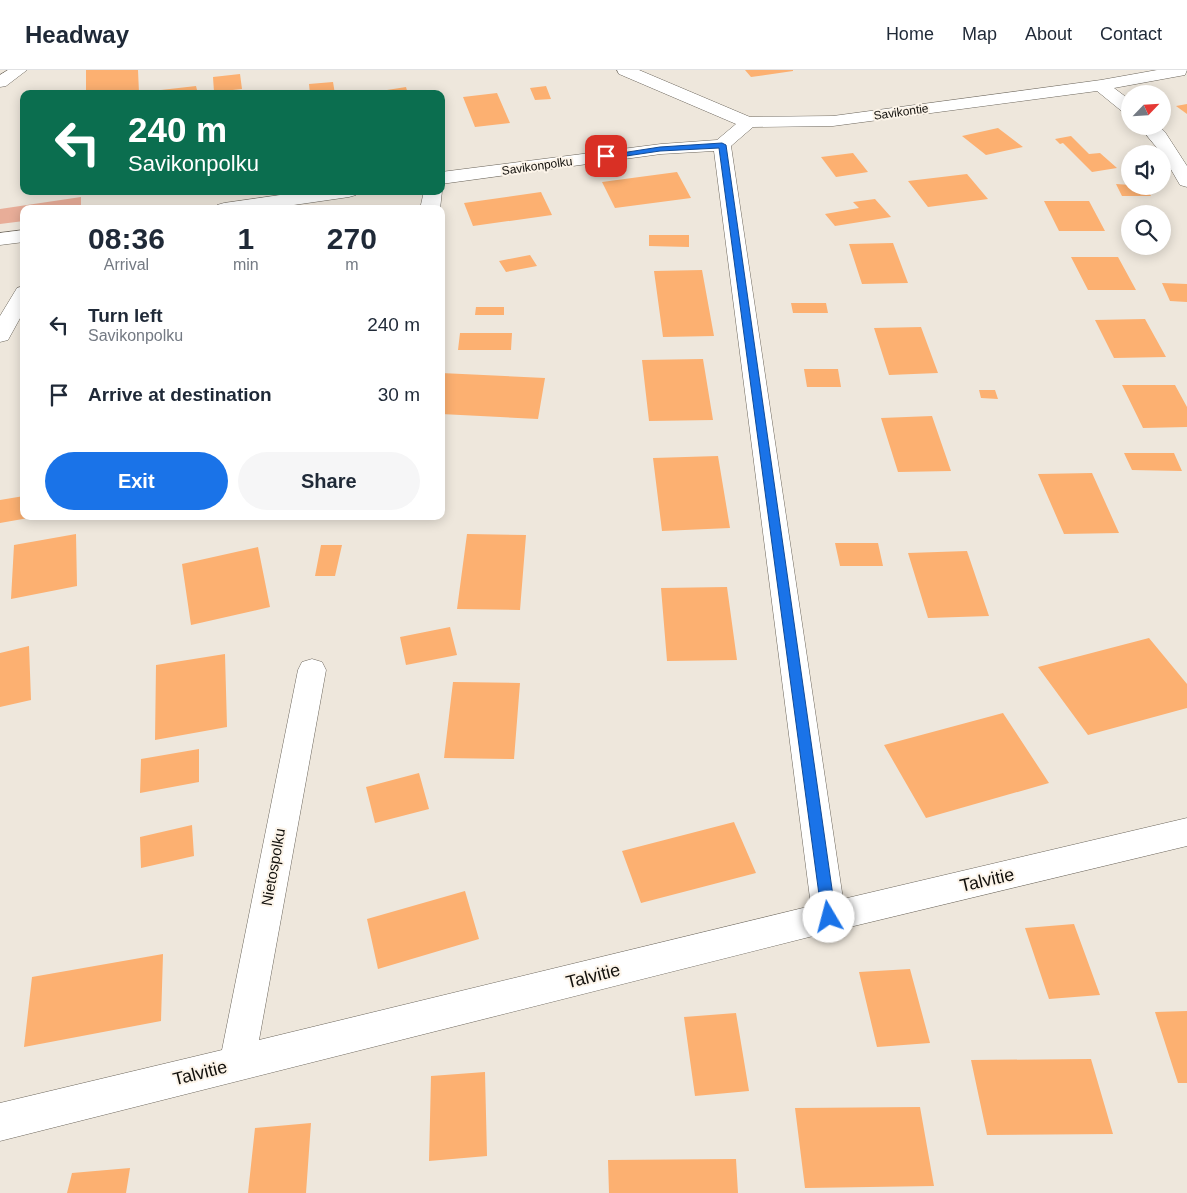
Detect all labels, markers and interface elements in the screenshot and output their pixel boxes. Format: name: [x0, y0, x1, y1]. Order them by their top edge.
text: Headway: [25, 21, 129, 48]
text: Home: [886, 24, 934, 44]
text: Map: [962, 24, 997, 44]
text: About: [1025, 24, 1072, 44]
text: Contact: [1100, 24, 1162, 44]
north arrow: [1121, 85, 1171, 135]
map controls: [1121, 85, 1171, 255]
street label: Savikontie: [873, 101, 930, 123]
icon: left: [45, 110, 110, 175]
text: 240 m: [128, 110, 227, 149]
pin: [585, 135, 627, 177]
icon: arrive: [592, 142, 620, 170]
button: sound: [1121, 145, 1171, 195]
text: Savikonpolku: [128, 151, 259, 176]
street label: Savikonpolku: [501, 154, 573, 178]
button: search: [1121, 205, 1171, 255]
text: 08:36: [88, 222, 165, 255]
text: 1: [237, 222, 254, 255]
text: 270: [327, 222, 377, 255]
text: Arrival: [104, 256, 149, 273]
text: min: [233, 256, 259, 273]
text: m: [345, 256, 358, 273]
text: Turn left: [88, 305, 163, 326]
icon: left: [45, 311, 73, 339]
text: 240 m: [367, 314, 420, 335]
text: Savikonpolku: [88, 327, 183, 344]
icon: arrive: [45, 381, 73, 409]
text: Arrive at destination: [88, 384, 272, 405]
text: 30 m: [378, 384, 420, 405]
button: Exit: [45, 452, 228, 510]
button: Share: [238, 452, 420, 510]
street label: Nietospolku: [258, 827, 288, 907]
street label: Talvitie: [958, 864, 1016, 896]
position arrow: [802, 890, 854, 942]
street label: Talvitie: [564, 960, 622, 992]
street label: Talvitie: [171, 1057, 229, 1089]

